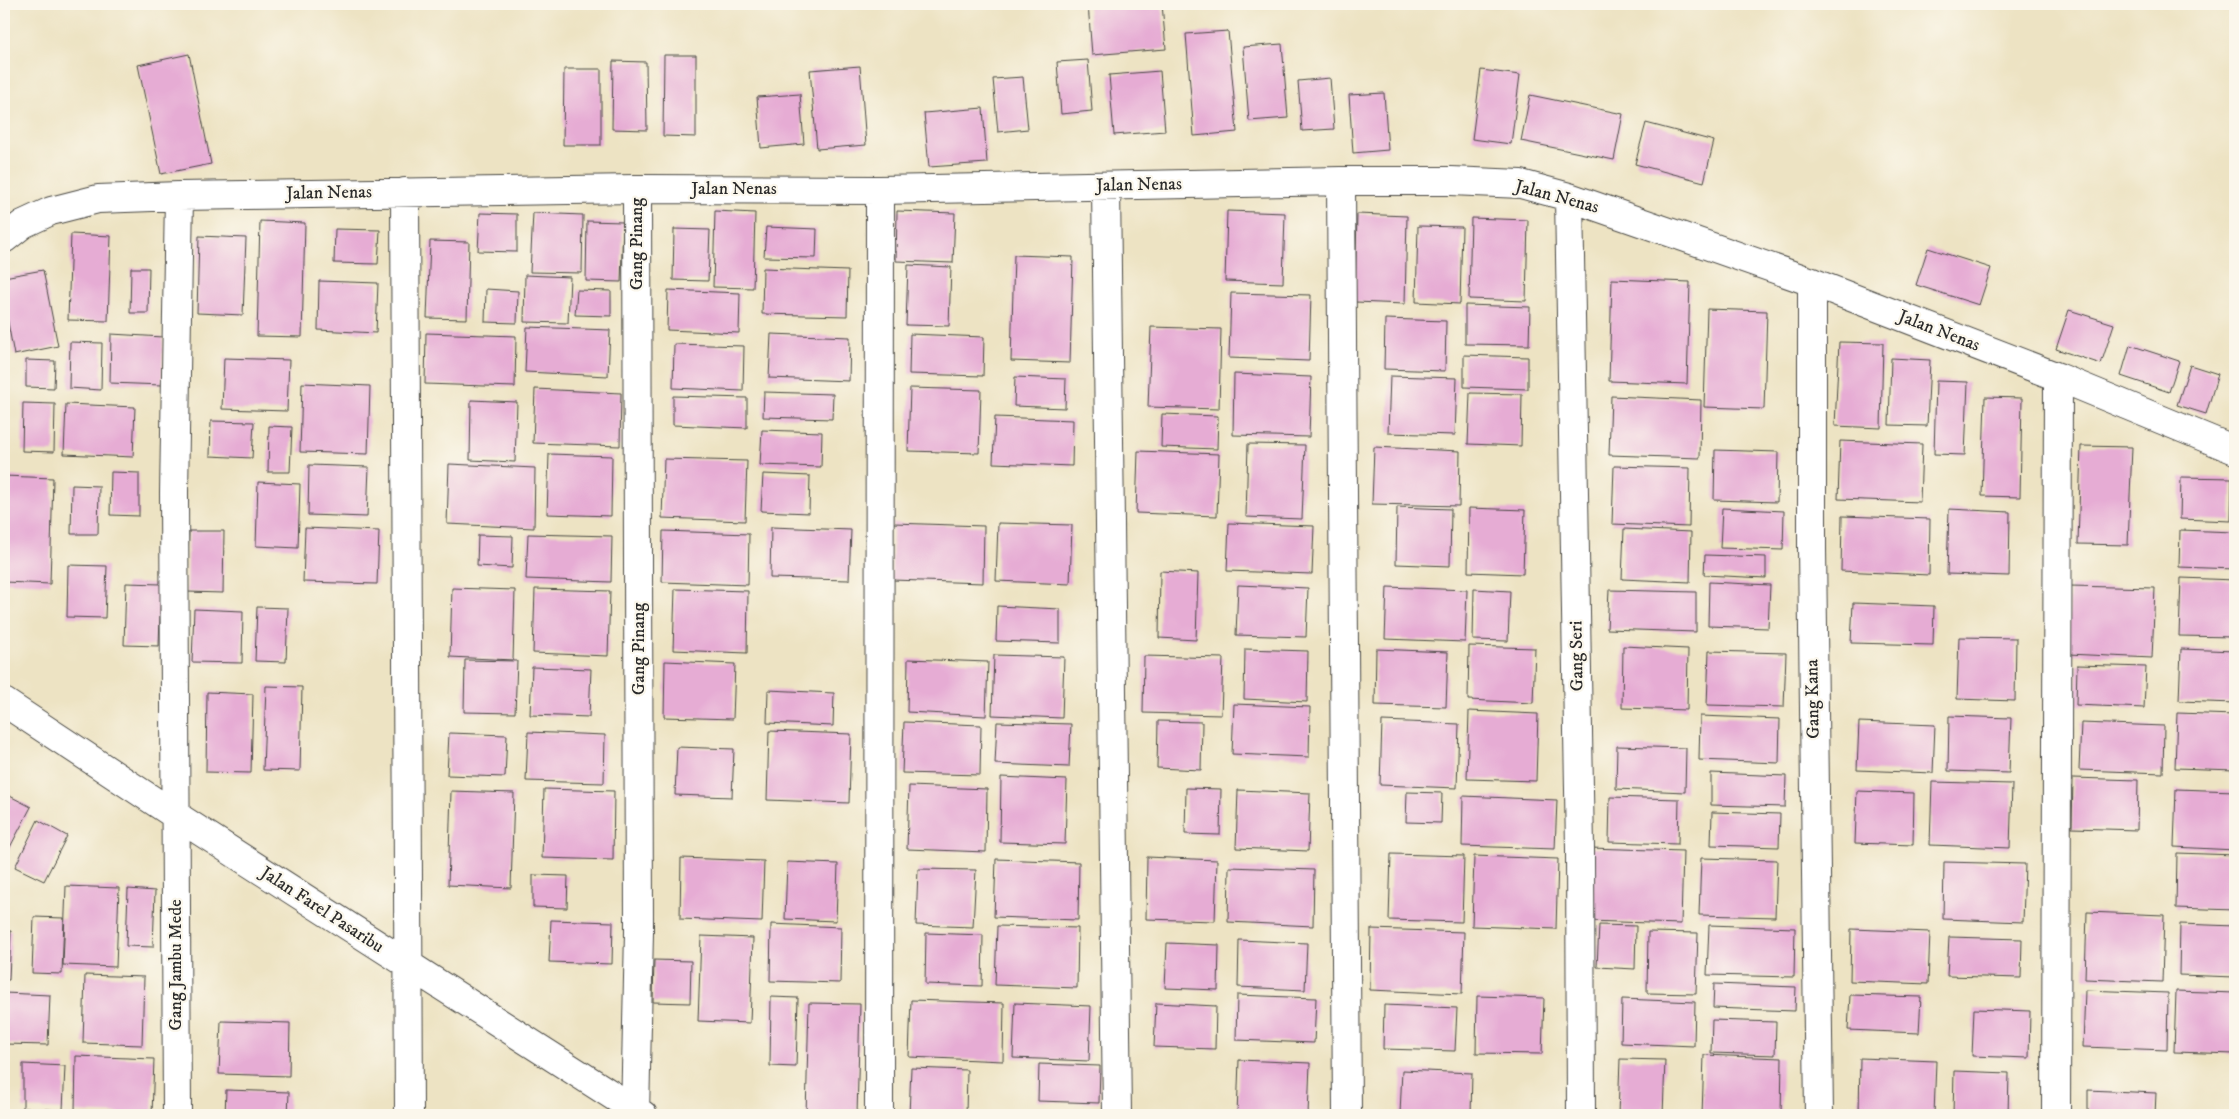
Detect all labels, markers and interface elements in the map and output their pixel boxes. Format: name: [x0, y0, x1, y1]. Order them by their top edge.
street label: Jalan Nenas: [1094, 173, 1182, 197]
street label: Jalan Nenas: [1511, 175, 1601, 219]
street label: Jalan Nenas: [689, 178, 777, 200]
street label: Jalan Nenas: [284, 181, 372, 205]
street label: Gang Pinang: [626, 197, 648, 290]
street label: Jalan Nenas: [1893, 305, 1983, 357]
street label: Gang Pinang: [628, 602, 650, 695]
street label: Gang Seri: [1565, 621, 1589, 691]
street label: Gang Kana: [1801, 659, 1825, 739]
street label: Jalan Farel Pasaribu: [255, 861, 388, 958]
street label: Gang Jambu Mede: [165, 899, 187, 1031]

